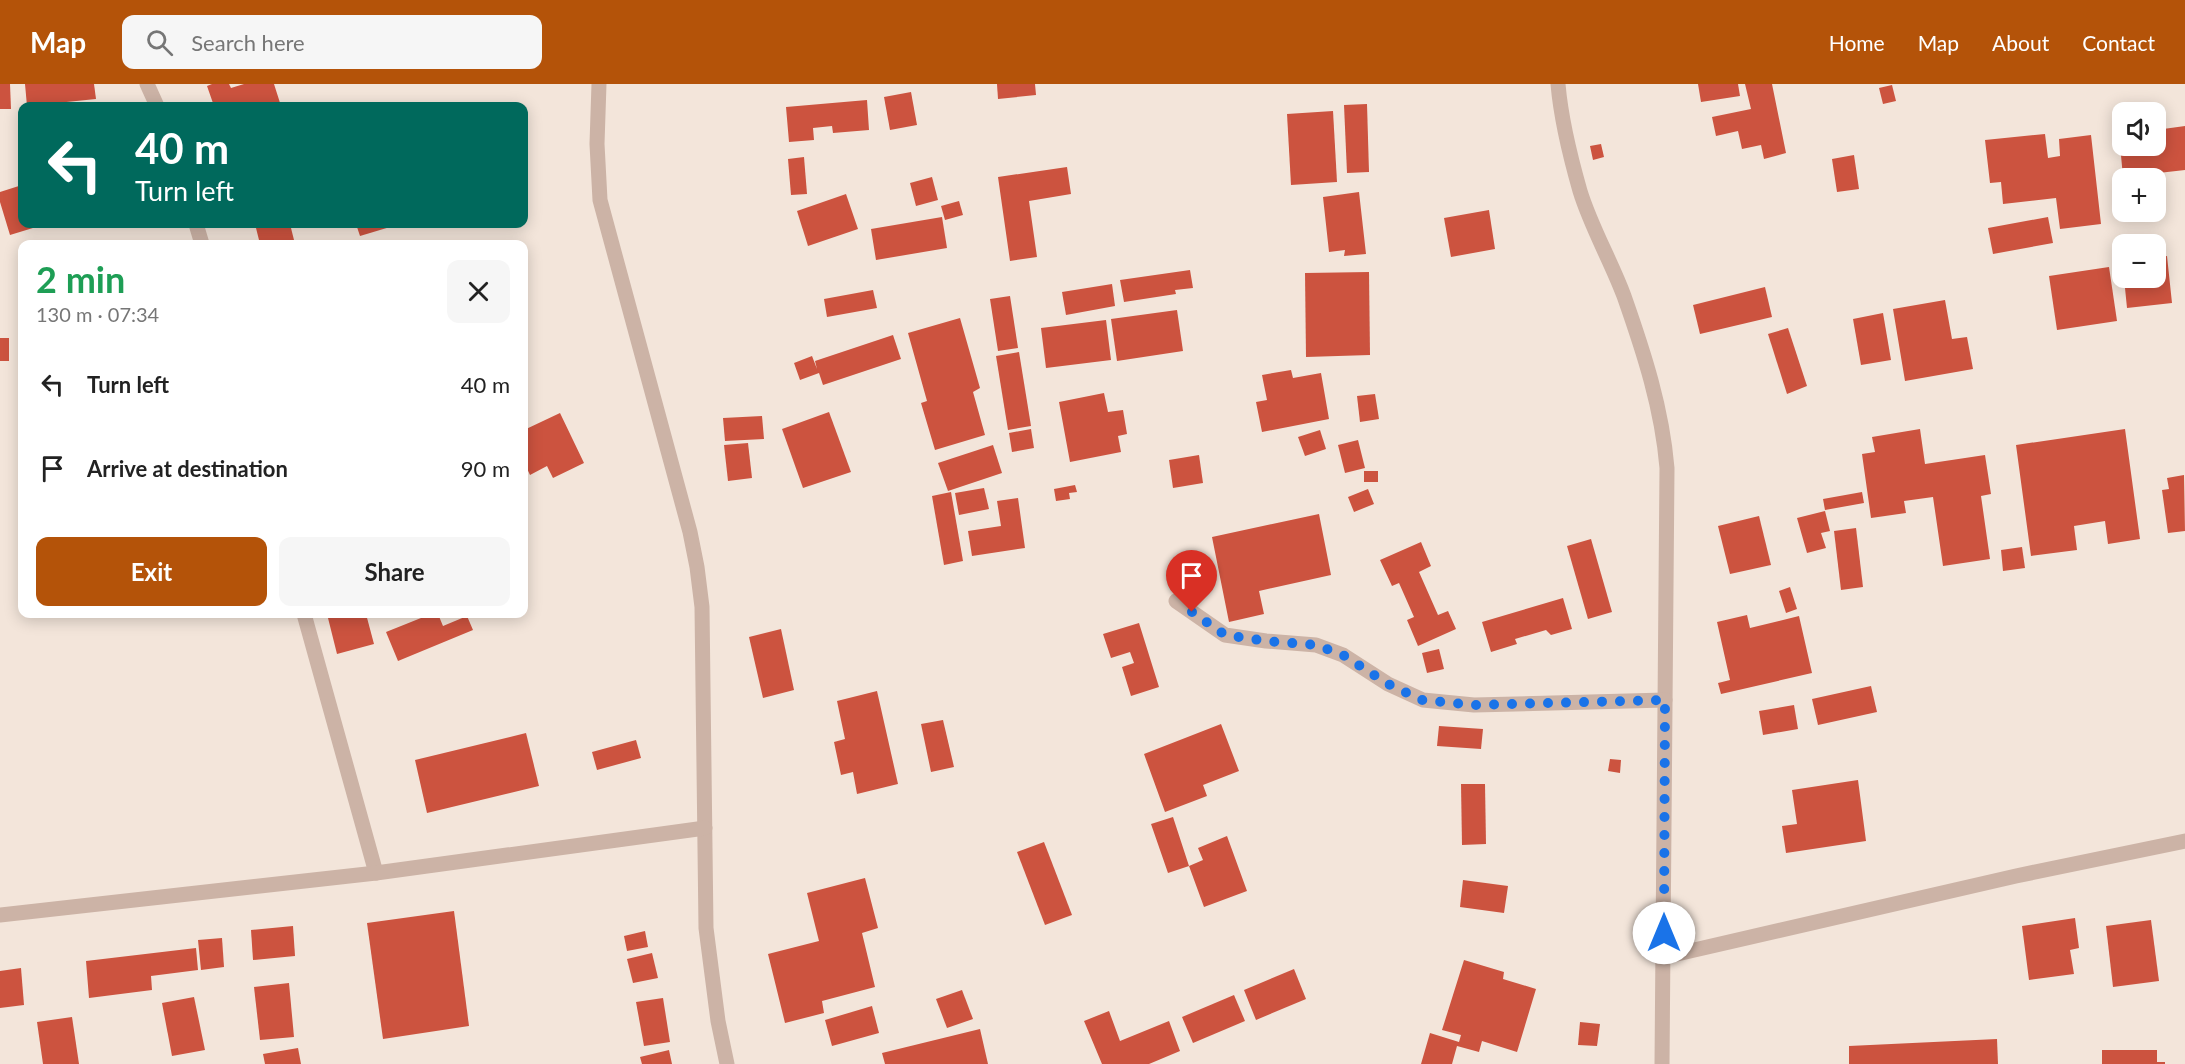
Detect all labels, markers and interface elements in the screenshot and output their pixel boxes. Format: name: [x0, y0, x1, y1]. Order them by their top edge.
search box: [122, 15, 542, 69]
text: Map: [30, 25, 86, 59]
icon: search: [143, 26, 176, 59]
text: Search here: [191, 29, 305, 56]
text: Home: [1829, 30, 1885, 55]
text: Map: [1918, 30, 1959, 55]
text: About: [1992, 30, 2049, 55]
text: Contact: [2082, 30, 2155, 55]
map controls: [2112, 102, 2166, 288]
button: sound: [2112, 102, 2166, 156]
text: 40 m: [135, 123, 229, 173]
icon: left: [36, 126, 114, 204]
button: +: [2112, 168, 2166, 222]
text: Turn left: [135, 174, 234, 207]
button: −: [2112, 234, 2166, 288]
text: 2 min: [36, 257, 125, 301]
button: close: [447, 260, 510, 323]
text: 130 m · 07:34: [36, 302, 159, 326]
icon: left: [36, 368, 69, 401]
text: Turn left: [87, 371, 169, 398]
text: 40 m: [461, 371, 510, 398]
icon: arrive: [36, 452, 69, 485]
text: Arrive at destination: [87, 455, 288, 482]
text: 90 m: [461, 455, 510, 482]
button: Exit: [36, 537, 267, 606]
button: Share: [279, 537, 510, 606]
pin: [1166, 550, 1217, 612]
icon: arrive: [1175, 559, 1208, 592]
position arrow: [1632, 901, 1696, 965]

